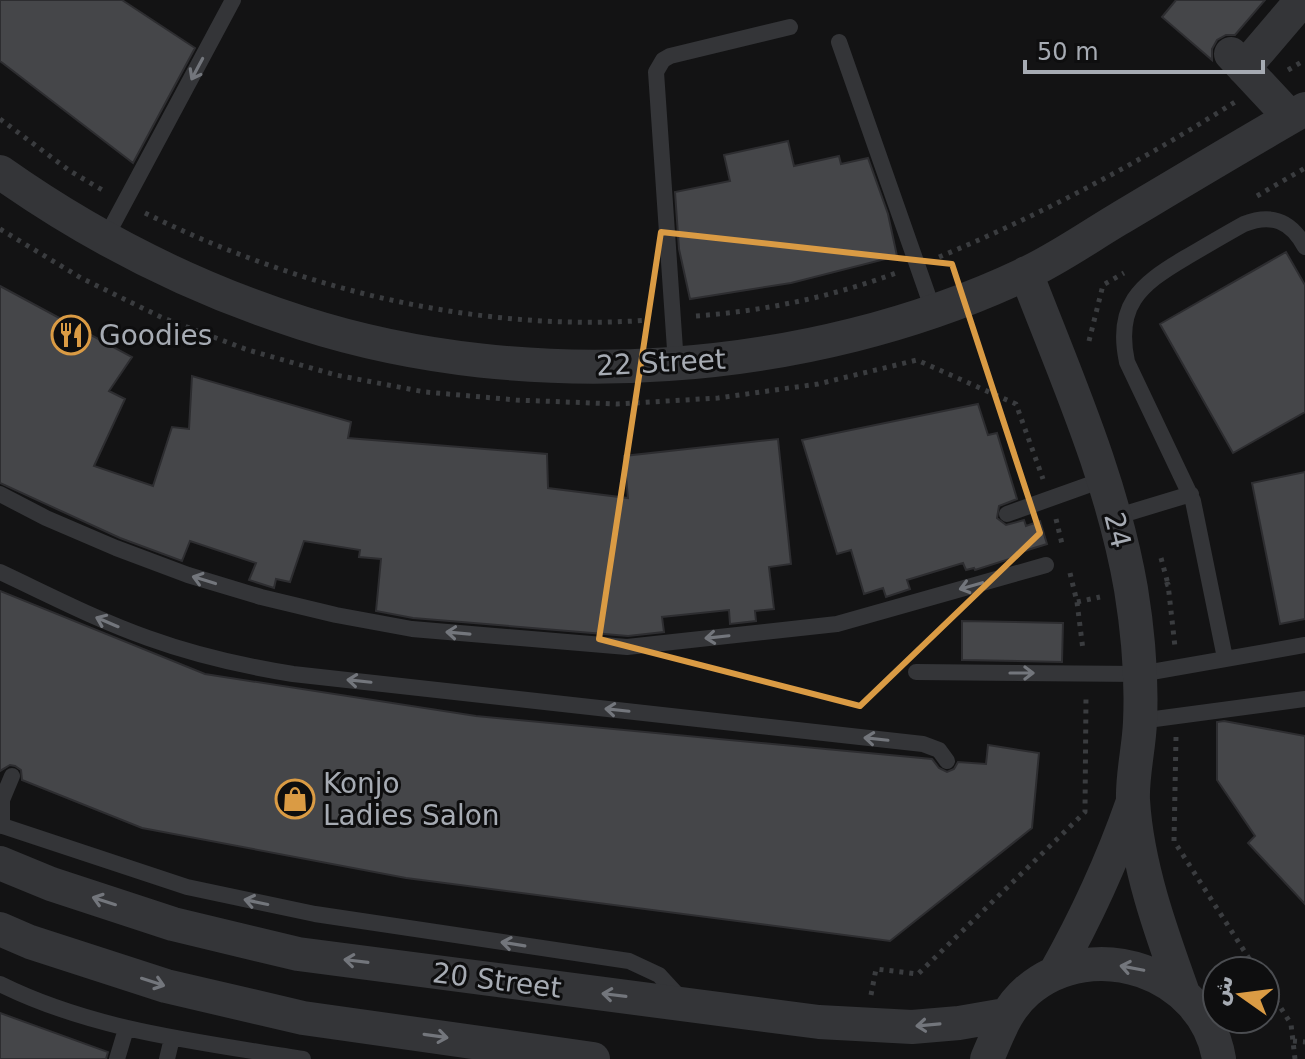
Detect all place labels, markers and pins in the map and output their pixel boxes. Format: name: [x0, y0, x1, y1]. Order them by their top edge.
restaurant icon: Goodies: [50, 314, 92, 356]
place label: Goodies: [99, 319, 212, 352]
place label: Konjo Ladies Salon: [323, 767, 500, 832]
shop icon: Konjo Ladies Salon: [274, 778, 316, 820]

